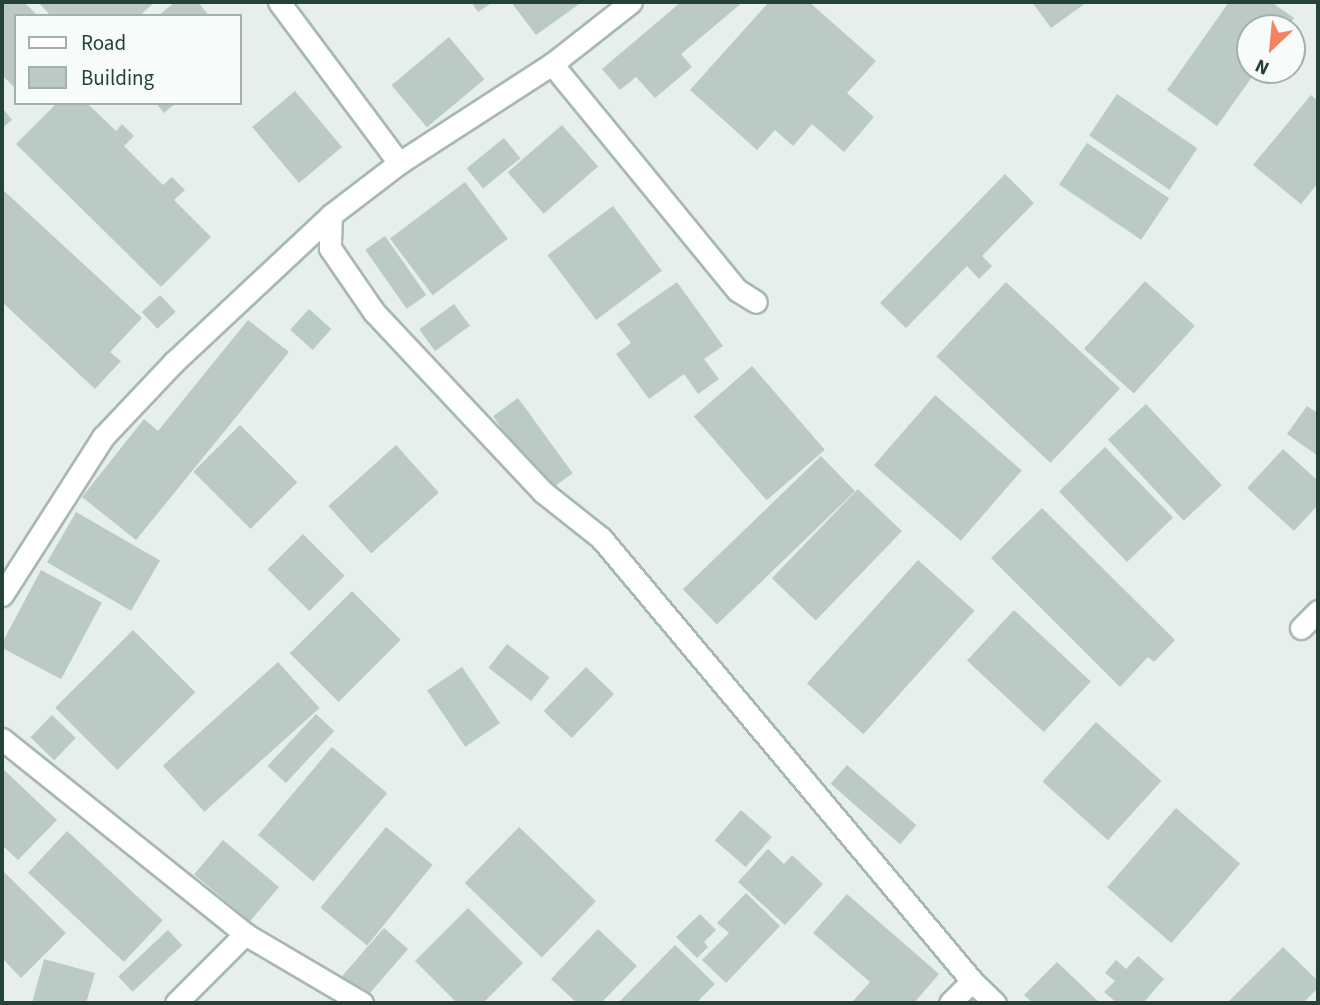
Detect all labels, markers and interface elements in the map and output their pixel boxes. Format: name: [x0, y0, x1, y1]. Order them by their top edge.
legend: [14, 14, 242, 105]
north arrow: [1236, 14, 1306, 84]
text: Road: [81, 28, 126, 58]
text: N: [1251, 52, 1274, 81]
text: Building: [81, 63, 154, 93]

